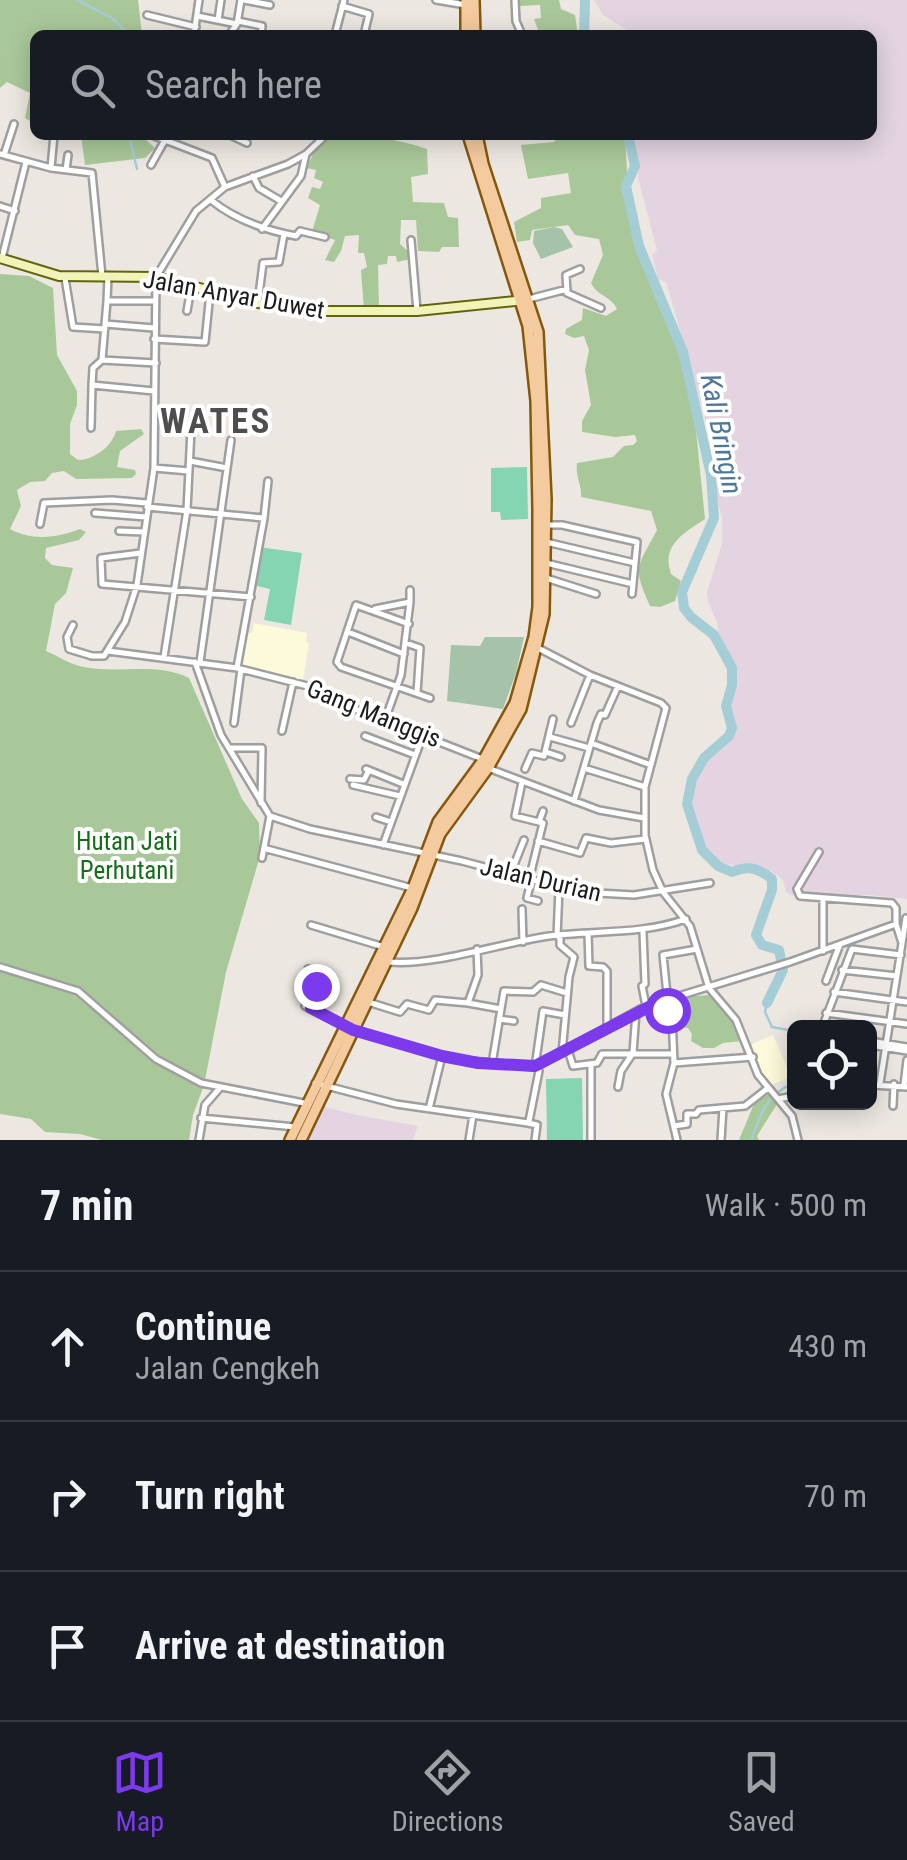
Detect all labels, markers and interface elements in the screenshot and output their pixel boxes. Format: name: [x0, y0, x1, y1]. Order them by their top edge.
search box: [30, 30, 877, 140]
icon: search: [65, 58, 120, 113]
text: Search here: [145, 63, 322, 107]
street label: Jalan Anyar Duwet: [141, 264, 327, 325]
water label: Kali Bringin: [694, 371, 749, 497]
district label: WATES: [160, 401, 272, 442]
street label: Gang Manggis: [303, 673, 445, 753]
park label: Hutan Jati Perhutani: [76, 827, 178, 885]
street label: Jalan Durian: [477, 851, 604, 907]
route end: [294, 964, 340, 1010]
route start: [645, 988, 691, 1034]
map controls: [787, 1020, 877, 1110]
button: locate: [787, 1020, 877, 1110]
text: 7 min: [40, 1181, 133, 1230]
text: Walk · 500 m: [705, 1186, 867, 1224]
text: Continue: [135, 1305, 271, 1349]
icon: ahead: [40, 1319, 95, 1374]
text: 430 m: [788, 1327, 867, 1365]
text: Jalan Cengkeh: [135, 1349, 320, 1387]
icon: right: [40, 1469, 95, 1524]
text: Turn right: [135, 1474, 285, 1518]
text: 70 m: [804, 1477, 867, 1515]
icon: arrive: [40, 1619, 95, 1674]
text: Arrive at destination: [135, 1624, 445, 1668]
tab: Map: [112, 1745, 167, 1838]
tab: Directions: [392, 1745, 504, 1838]
tab: Saved: [728, 1745, 795, 1838]

